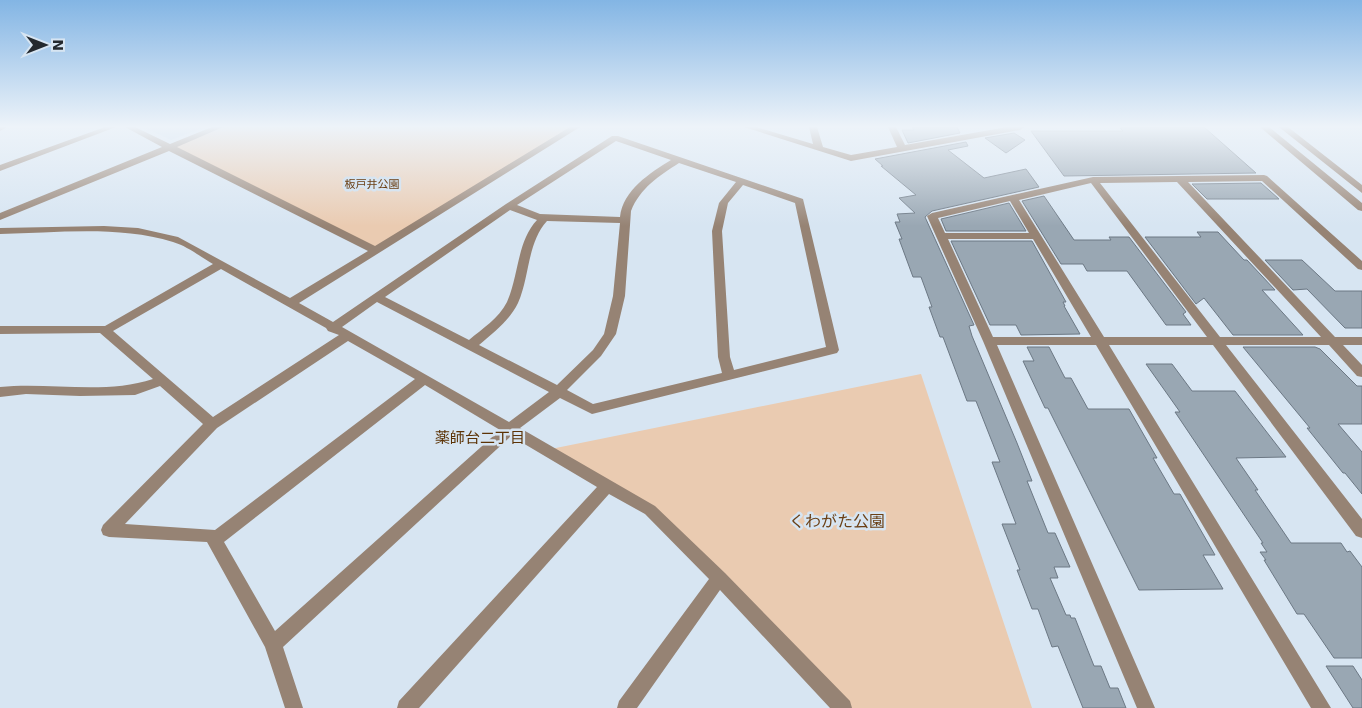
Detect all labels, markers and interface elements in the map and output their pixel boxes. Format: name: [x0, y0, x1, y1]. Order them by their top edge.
north arrow: [20, 20, 70, 70]
text: N: [50, 39, 66, 51]
park label: 板戸井公園: [345, 178, 400, 191]
district label: 薬師台二丁目: [435, 429, 525, 447]
park label: くわがた公園: [789, 512, 885, 531]

